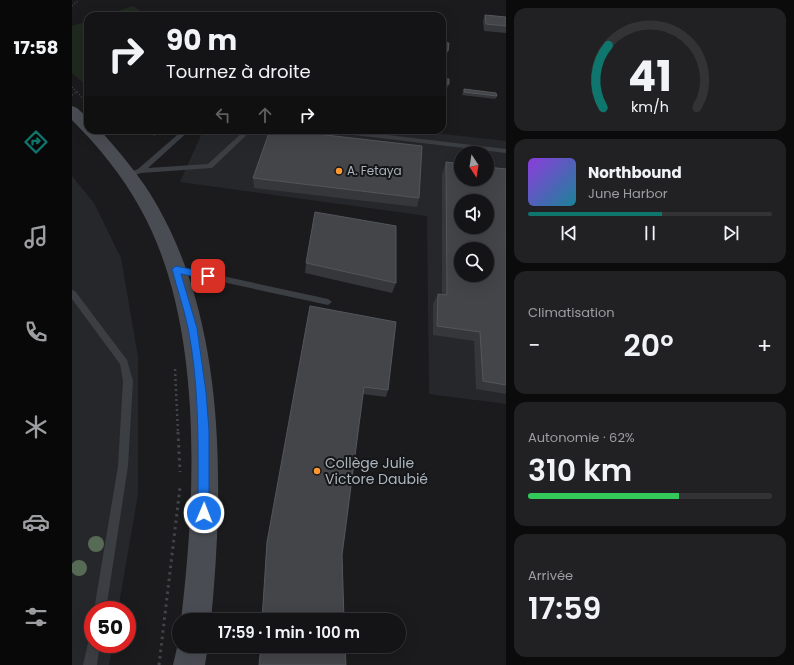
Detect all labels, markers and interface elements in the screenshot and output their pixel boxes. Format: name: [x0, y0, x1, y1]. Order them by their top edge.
text: 90 m: [166, 21, 237, 60]
icon: right: [100, 28, 152, 80]
text: 17:58: [14, 35, 58, 60]
text: 41: [628, 47, 672, 106]
text: Tournez à droite: [166, 59, 311, 84]
text: km/h: [631, 96, 669, 116]
icon: left: [212, 104, 234, 126]
icon: ahead: [254, 104, 276, 126]
icon: right: [296, 104, 318, 126]
icon: directions: [22, 128, 50, 156]
north arrow: [454, 146, 494, 186]
map controls: [454, 146, 494, 282]
place label: A. Fetaya: [347, 162, 402, 179]
text: Northbound: [588, 162, 682, 183]
marker: A. Fetaya: [334, 166, 344, 176]
text: June Harbor: [588, 184, 668, 203]
button: sound: [454, 194, 494, 234]
icon: previous: [558, 222, 580, 244]
icon: pause: [639, 222, 661, 244]
icon: next: [720, 222, 742, 244]
icon: music: [22, 223, 50, 251]
button: search: [454, 242, 494, 282]
pin: [191, 259, 225, 293]
icon: arrive: [197, 265, 219, 287]
text: Climatisation: [528, 303, 615, 322]
icon: phone: [22, 318, 50, 346]
text: 20°: [624, 324, 674, 367]
text: −: [528, 330, 540, 361]
text: +: [757, 330, 772, 361]
icon: climate: [22, 413, 50, 441]
text: Autonomie · 62%: [528, 428, 635, 447]
text: 310 km: [528, 449, 632, 492]
place label: Collège Julie Victore Daubié: [325, 453, 428, 489]
marker: Collège Julie Victore Daubié: [312, 466, 322, 476]
position arrow: [183, 492, 225, 534]
icon: car: [22, 508, 50, 536]
text: Arrivée: [528, 566, 573, 585]
text: 17:59: [528, 587, 601, 630]
speed limit sign: 50: [84, 601, 136, 653]
icon: filters: [22, 603, 50, 631]
text: 17:59 · 1 min · 100 m: [218, 622, 360, 643]

